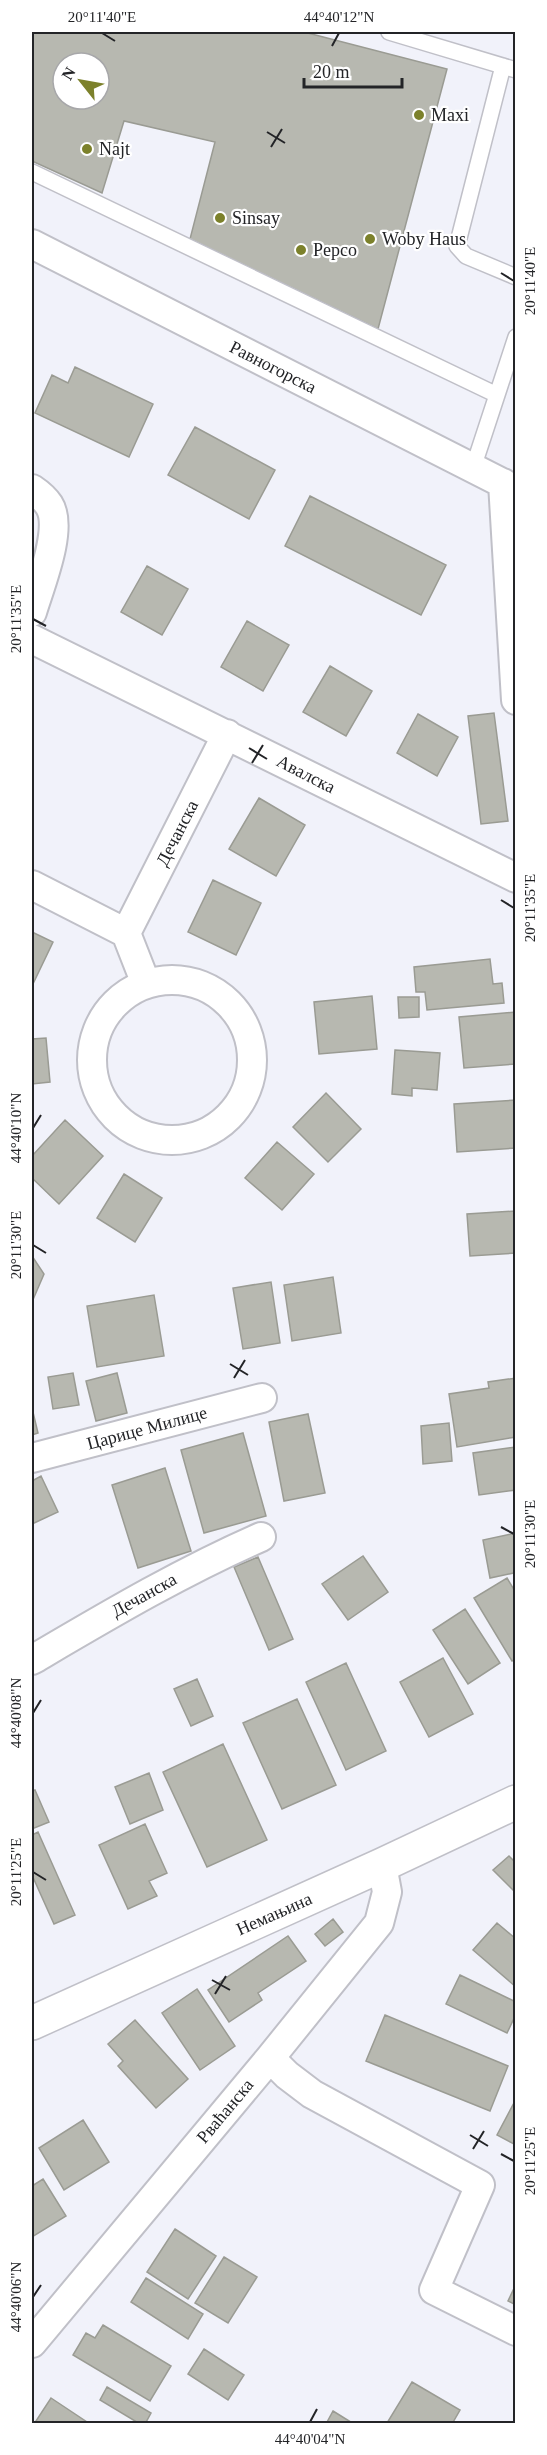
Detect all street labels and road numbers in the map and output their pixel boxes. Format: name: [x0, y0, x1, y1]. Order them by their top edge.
street label: Равногорска: [226, 337, 320, 397]
street label: Авалска: [273, 751, 339, 797]
street label: Дечанска: [152, 797, 202, 869]
street label: Царице Милице: [85, 1402, 209, 1454]
street label: Дечанска: [108, 1569, 180, 1621]
street label: Немањина: [233, 1888, 315, 1940]
street label: Рваћанска: [192, 2075, 258, 2147]

